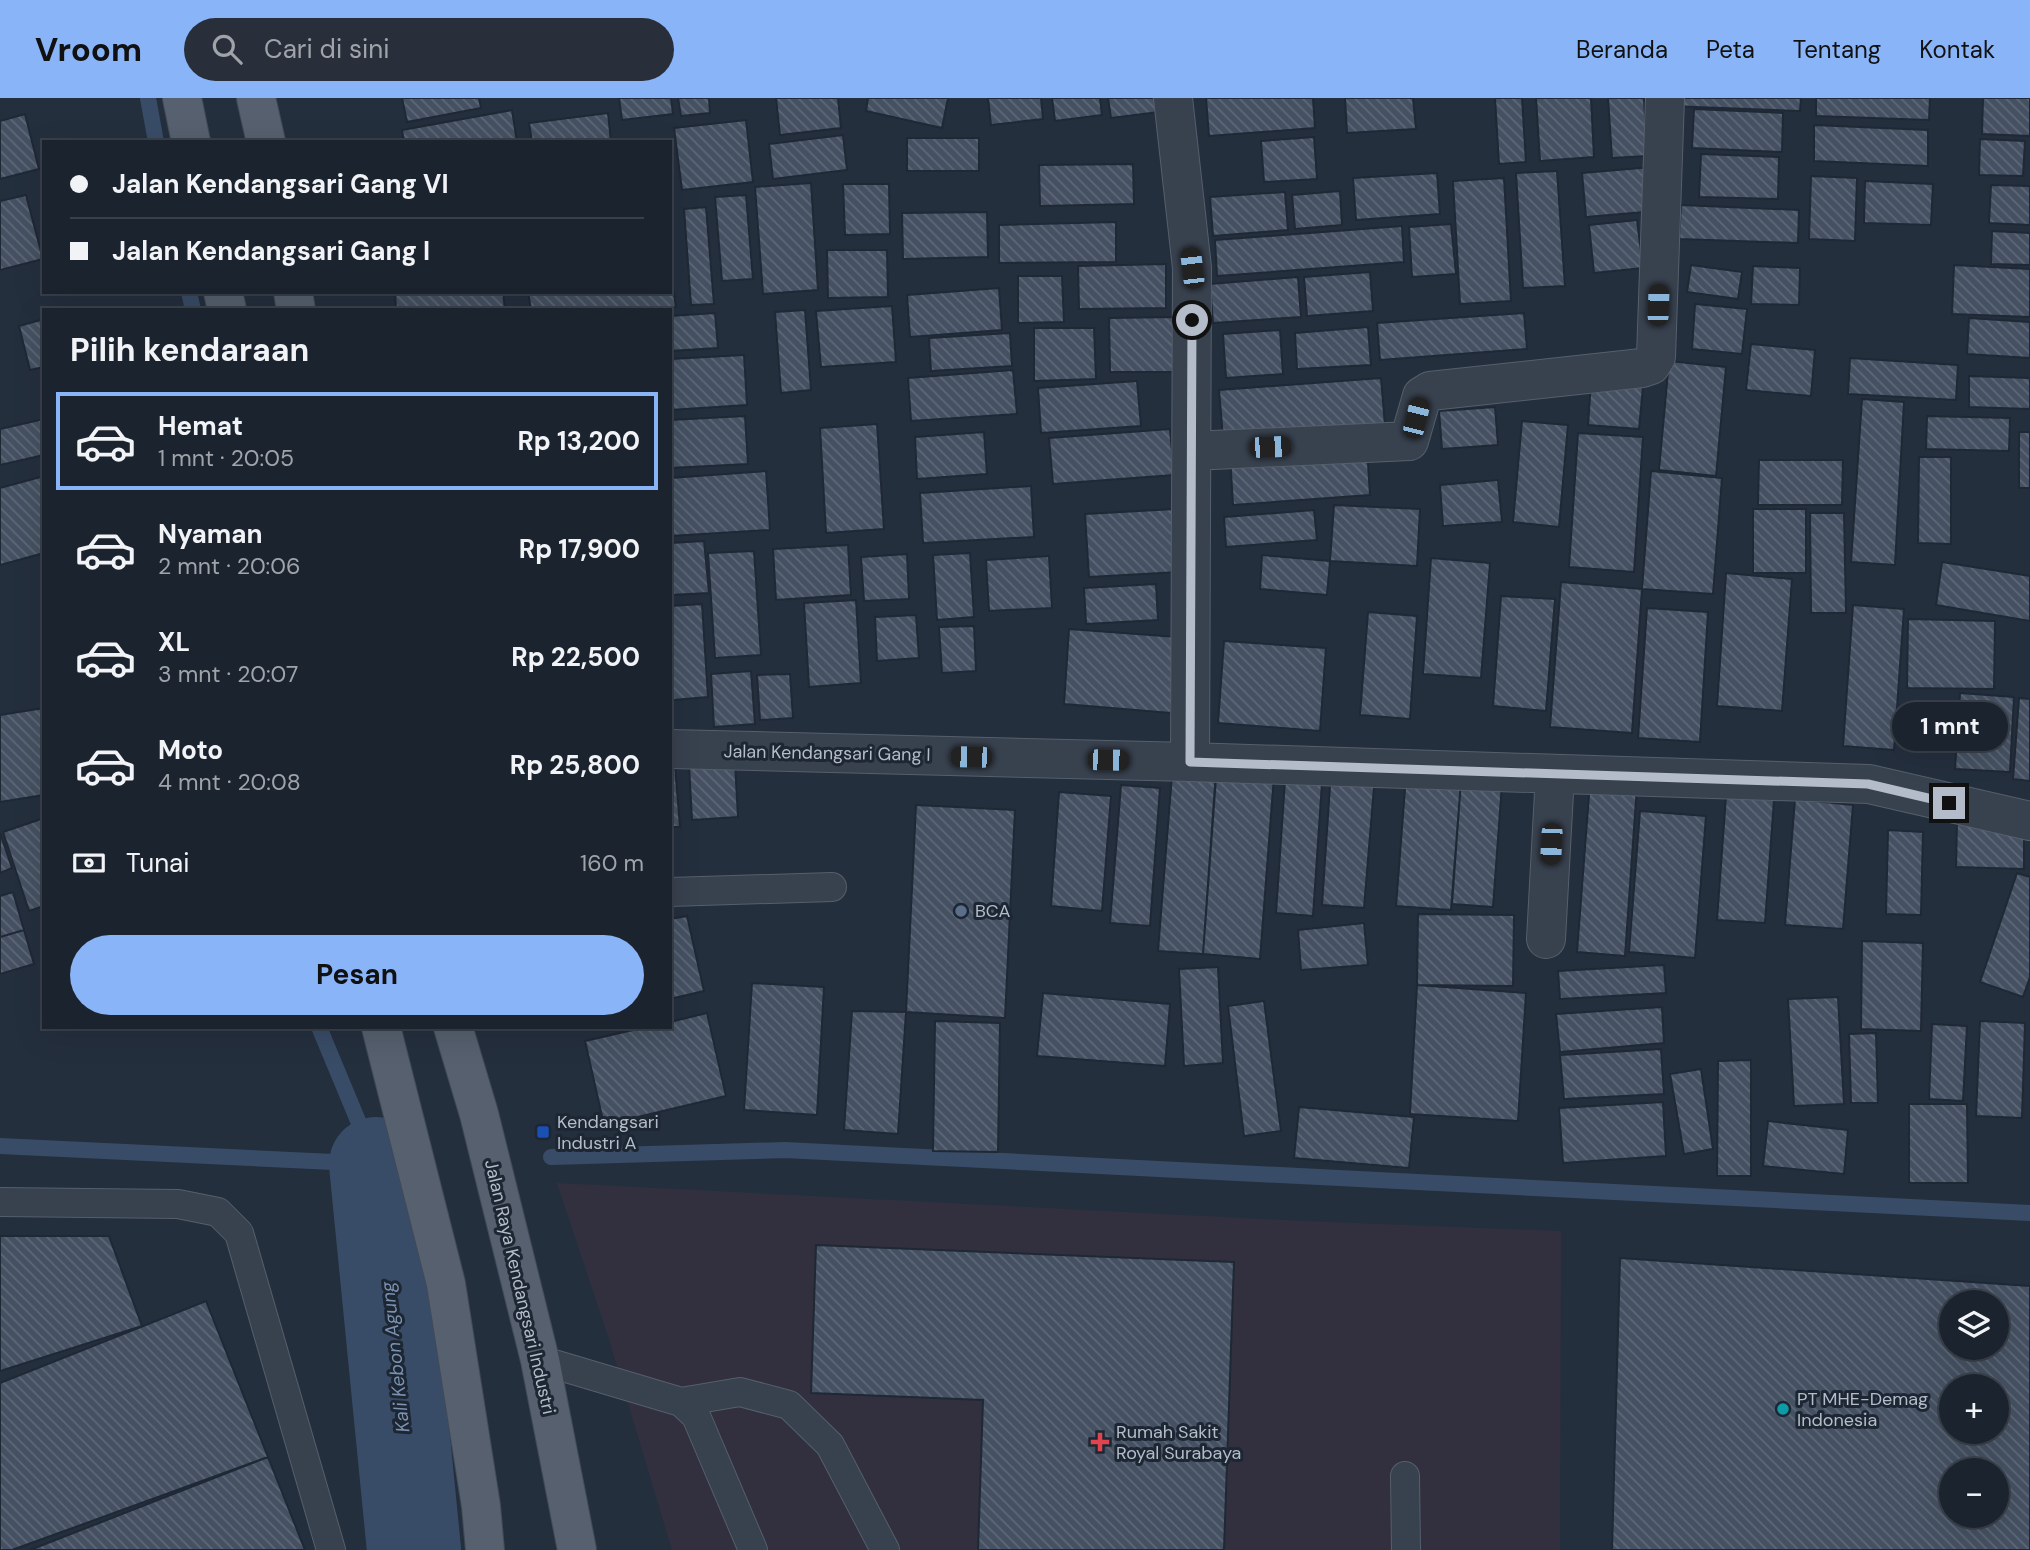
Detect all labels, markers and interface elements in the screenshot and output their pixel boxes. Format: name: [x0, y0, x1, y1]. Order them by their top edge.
search box: [184, 18, 674, 81]
text: Vroom: [35, 28, 142, 71]
icon: search: [208, 30, 246, 68]
text: Cari di sini: [264, 32, 390, 66]
text: Beranda: [1576, 34, 1668, 65]
text: Peta: [1706, 34, 1755, 65]
text: Tentang: [1793, 34, 1881, 65]
text: Kontak: [1919, 34, 1995, 65]
text: Jalan Kendangsari Gang VI: [112, 167, 448, 201]
text: Jalan Kendangsari Gang I: [112, 234, 430, 268]
car: [1180, 246, 1205, 290]
car: [1647, 284, 1670, 326]
route start: [1176, 304, 1208, 336]
text: Pilih kendaraan: [70, 329, 309, 371]
car: [1401, 395, 1432, 441]
text: Hemat: [158, 409, 243, 443]
icon: car: [74, 410, 137, 473]
text: Rp 13,200: [517, 424, 640, 458]
car: [1249, 436, 1292, 458]
text: 1 mnt · 20:05: [158, 443, 294, 473]
text: Nyaman: [158, 517, 263, 551]
icon: car: [74, 518, 137, 581]
text: Rp 17,900: [519, 532, 640, 566]
text: 2 mnt · 20:06: [158, 551, 300, 581]
text: XL: [158, 625, 190, 659]
icon: car: [74, 626, 137, 689]
text: Rp 22,500: [511, 640, 640, 674]
text: 3 mnt · 20:07: [158, 659, 298, 689]
callout: 1 mnt: [1891, 702, 2007, 750]
text: 1 mnt: [1920, 711, 1980, 741]
text: Moto: [158, 733, 223, 767]
icon: car: [74, 734, 137, 797]
street label: Jalan Kendangsari Gang I: [723, 739, 931, 767]
car: [950, 746, 993, 768]
text: Rp 25,800: [510, 748, 640, 782]
car: [1087, 749, 1130, 771]
text: 4 mnt · 20:08: [158, 767, 301, 797]
route end: [1933, 787, 1965, 819]
car: [1540, 822, 1563, 866]
icon: cash: [70, 844, 108, 882]
text: Tunai: [126, 846, 190, 880]
text: 160 m: [580, 848, 644, 878]
place label: BCA: [975, 899, 1010, 923]
marker: BCA: [953, 903, 969, 919]
button: Pesan: [70, 935, 644, 1015]
place label: Kendangsari Industri A: [557, 1110, 659, 1155]
marker: Kendangsari Industri A: [535, 1124, 551, 1140]
street label: Jalan Raya Kendangsari Industri: [479, 1157, 561, 1417]
water label: Kali Kebon Agung: [375, 1280, 415, 1434]
map controls: [1939, 1290, 2009, 1528]
button: layers: [1939, 1290, 2009, 1360]
button: +: [1939, 1374, 2009, 1444]
place label: PT MHE-Demag Indonesia: [1797, 1387, 1928, 1432]
marker: PT MHE-Demag Indonesia: [1775, 1401, 1791, 1417]
place label: Rumah Sakit Royal Surabaya: [1116, 1420, 1241, 1465]
marker: Rumah Sakit Royal Surabaya: [1090, 1432, 1110, 1452]
button: −: [1939, 1458, 2009, 1528]

